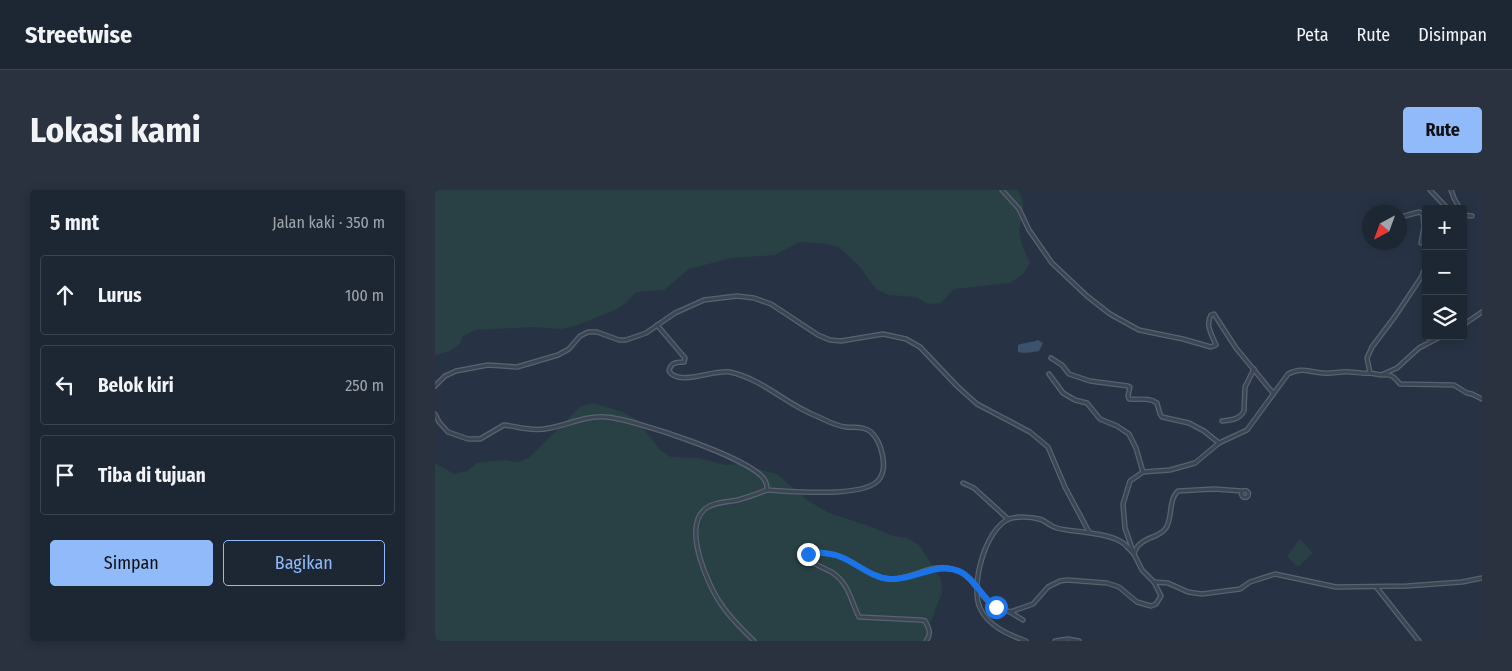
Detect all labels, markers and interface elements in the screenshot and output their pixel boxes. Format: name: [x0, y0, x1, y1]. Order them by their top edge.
text: Streetwise: [25, 21, 132, 49]
text: Peta: [1296, 24, 1328, 46]
text: Rute: [1356, 24, 1390, 46]
text: Disimpan: [1418, 24, 1487, 46]
button: Rute: [1403, 107, 1482, 153]
text: Lokasi kami: [30, 109, 201, 151]
north arrow: [1362, 205, 1407, 250]
map controls: [1422, 205, 1467, 340]
button: +: [1422, 205, 1467, 250]
text: 5 mnt: [50, 210, 99, 236]
text: Jalan kaki · 350 m: [272, 213, 385, 232]
button: −: [1422, 250, 1467, 295]
icon: ahead: [51, 281, 79, 309]
text: Lurus: [98, 284, 142, 307]
text: 100 m: [345, 286, 384, 305]
button: layers: [1422, 295, 1467, 340]
icon: left: [51, 371, 79, 399]
text: Belok kiri: [98, 374, 174, 397]
text: 250 m: [345, 376, 384, 395]
icon: arrive: [51, 461, 79, 489]
text: Tiba di tujuan: [98, 464, 206, 487]
button: Simpan: [50, 540, 213, 586]
button: Bagikan: [223, 540, 385, 586]
route end: [797, 543, 820, 566]
route start: [985, 596, 1008, 619]

